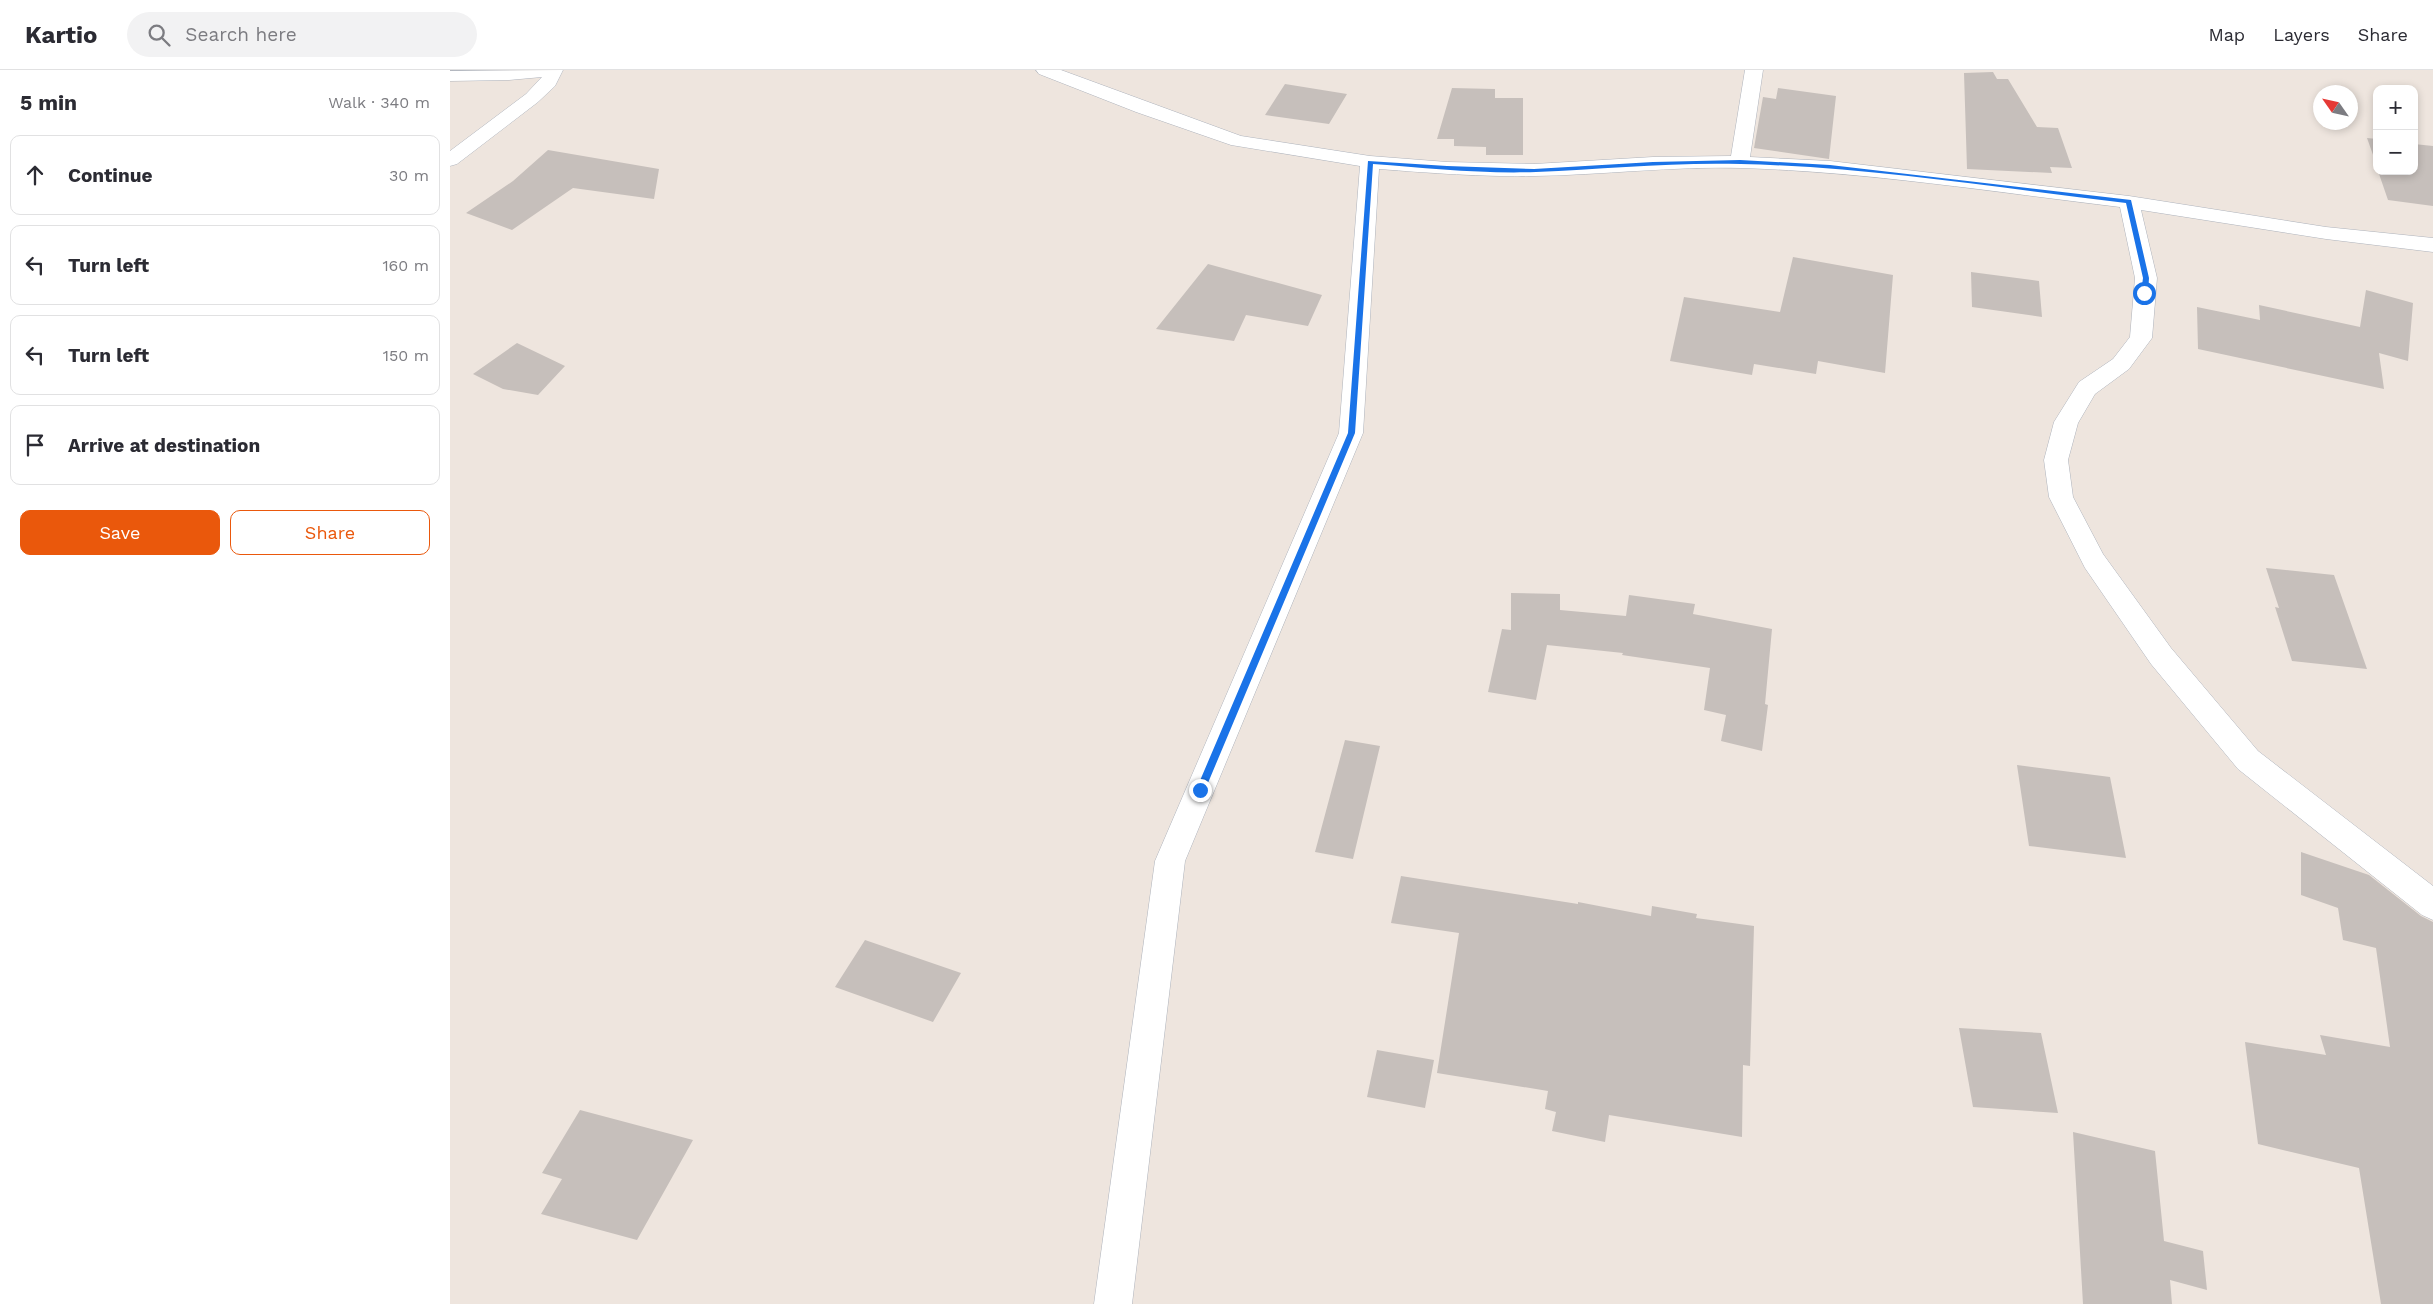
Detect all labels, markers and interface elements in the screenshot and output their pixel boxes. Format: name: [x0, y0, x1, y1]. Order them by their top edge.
search box: [127, 12, 477, 57]
text: Kartio: [25, 21, 97, 49]
icon: search: [145, 21, 173, 49]
text: Search here: [185, 23, 297, 46]
text: Map: [2208, 24, 2245, 45]
text: Layers: [2273, 24, 2330, 45]
text: Share: [2358, 24, 2408, 45]
north arrow: [2313, 85, 2358, 130]
map controls: [2373, 85, 2418, 175]
button: +: [2373, 85, 2418, 130]
text: 5 min: [20, 90, 77, 115]
text: Walk · 340 m: [328, 93, 430, 112]
button: −: [2373, 130, 2418, 175]
icon: ahead: [21, 161, 49, 189]
text: Continue: [68, 164, 152, 187]
text: 30 m: [389, 166, 429, 185]
icon: left: [21, 251, 49, 279]
text: Turn left: [68, 254, 149, 277]
text: 160 m: [382, 256, 429, 275]
route start: [2133, 282, 2156, 305]
icon: left: [21, 341, 49, 369]
text: Turn left: [68, 344, 149, 367]
text: 150 m: [383, 346, 429, 365]
icon: arrive: [21, 431, 49, 459]
text: Arrive at destination: [68, 434, 260, 457]
button: Save: [20, 510, 220, 555]
button: Share: [230, 510, 430, 555]
route end: [1189, 779, 1212, 802]

